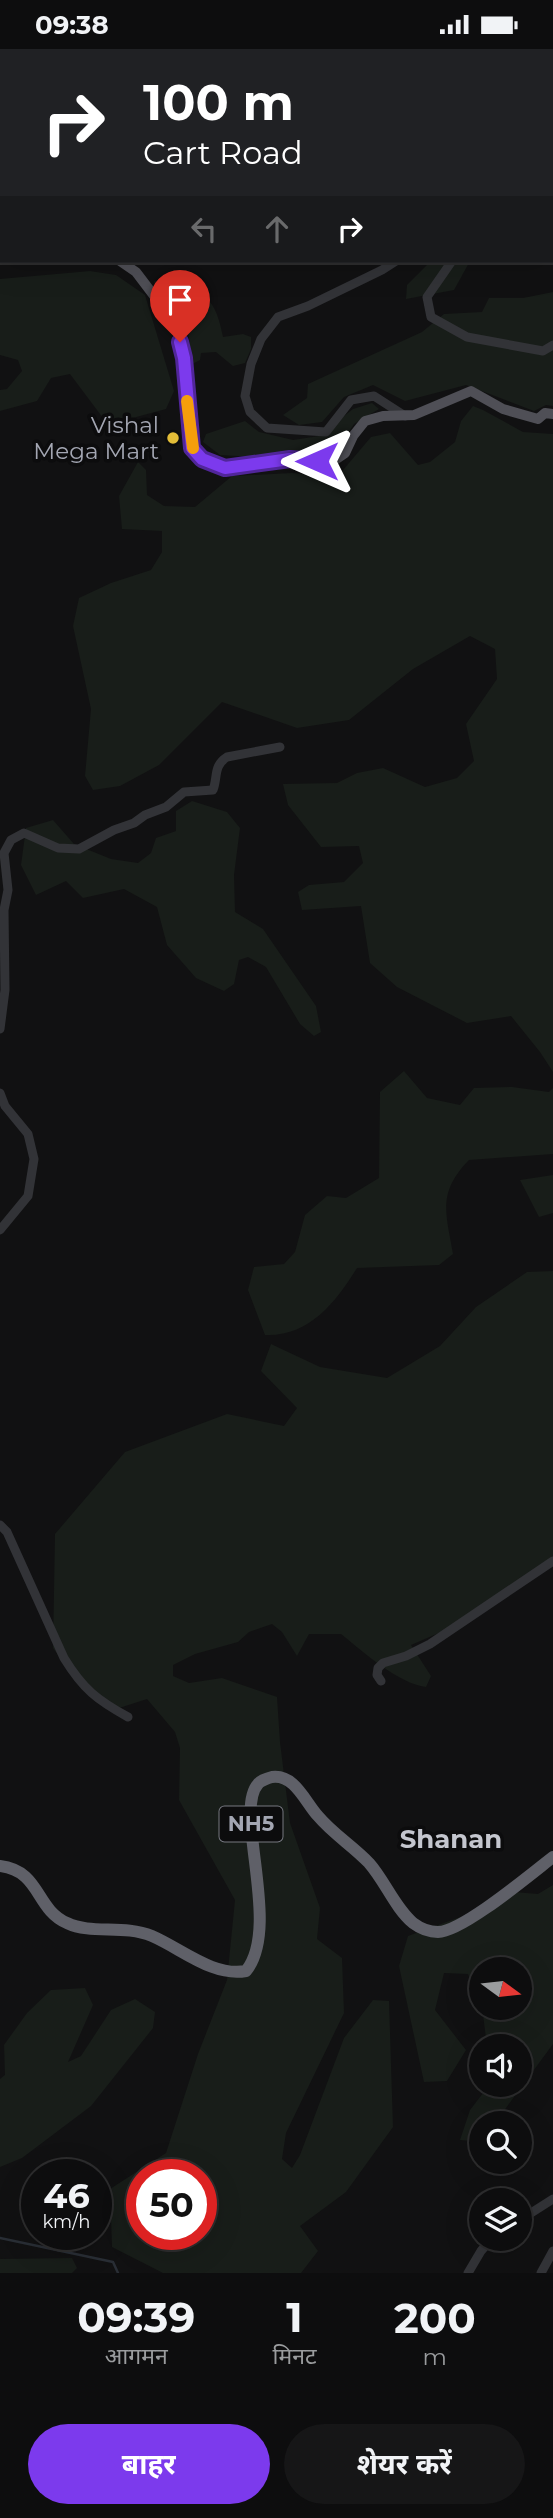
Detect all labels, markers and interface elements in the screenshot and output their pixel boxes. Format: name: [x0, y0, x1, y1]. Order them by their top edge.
text: 09:38: [35, 9, 109, 41]
text: 100 m: [143, 73, 294, 132]
icon: right: [28, 77, 119, 168]
text: Cart Road: [143, 133, 303, 172]
icon: left: [185, 210, 223, 248]
icon: ahead: [258, 210, 296, 248]
icon: right: [331, 210, 369, 248]
pin: [150, 270, 210, 342]
icon: arrive: [161, 281, 199, 319]
place label: Vishal Mega Mart: [33, 411, 159, 465]
position arrow: [280, 424, 354, 498]
marker: Vishal Mega Mart: [165, 430, 181, 446]
road number: NH5: [219, 1807, 282, 1841]
district label: Shanan: [400, 1823, 502, 1855]
north arrow: [469, 1957, 532, 2019]
map controls: [469, 1957, 532, 2251]
button: sound: [469, 2034, 532, 2097]
button: search: [469, 2111, 532, 2174]
speed limit sign: 50: [126, 2159, 217, 2250]
text: 46: [43, 2174, 90, 2217]
button: layers: [469, 2188, 532, 2251]
text: km/h: [42, 2211, 91, 2233]
text: 09:39: [77, 2291, 195, 2343]
text: 1: [286, 2291, 303, 2343]
text: 200: [394, 2292, 476, 2344]
text: आगमन: [105, 2342, 168, 2370]
text: मिनट: [273, 2342, 317, 2370]
text: m: [423, 2343, 447, 2371]
button: बाहर: [28, 2424, 270, 2504]
button: शेयर करें: [284, 2424, 525, 2504]

